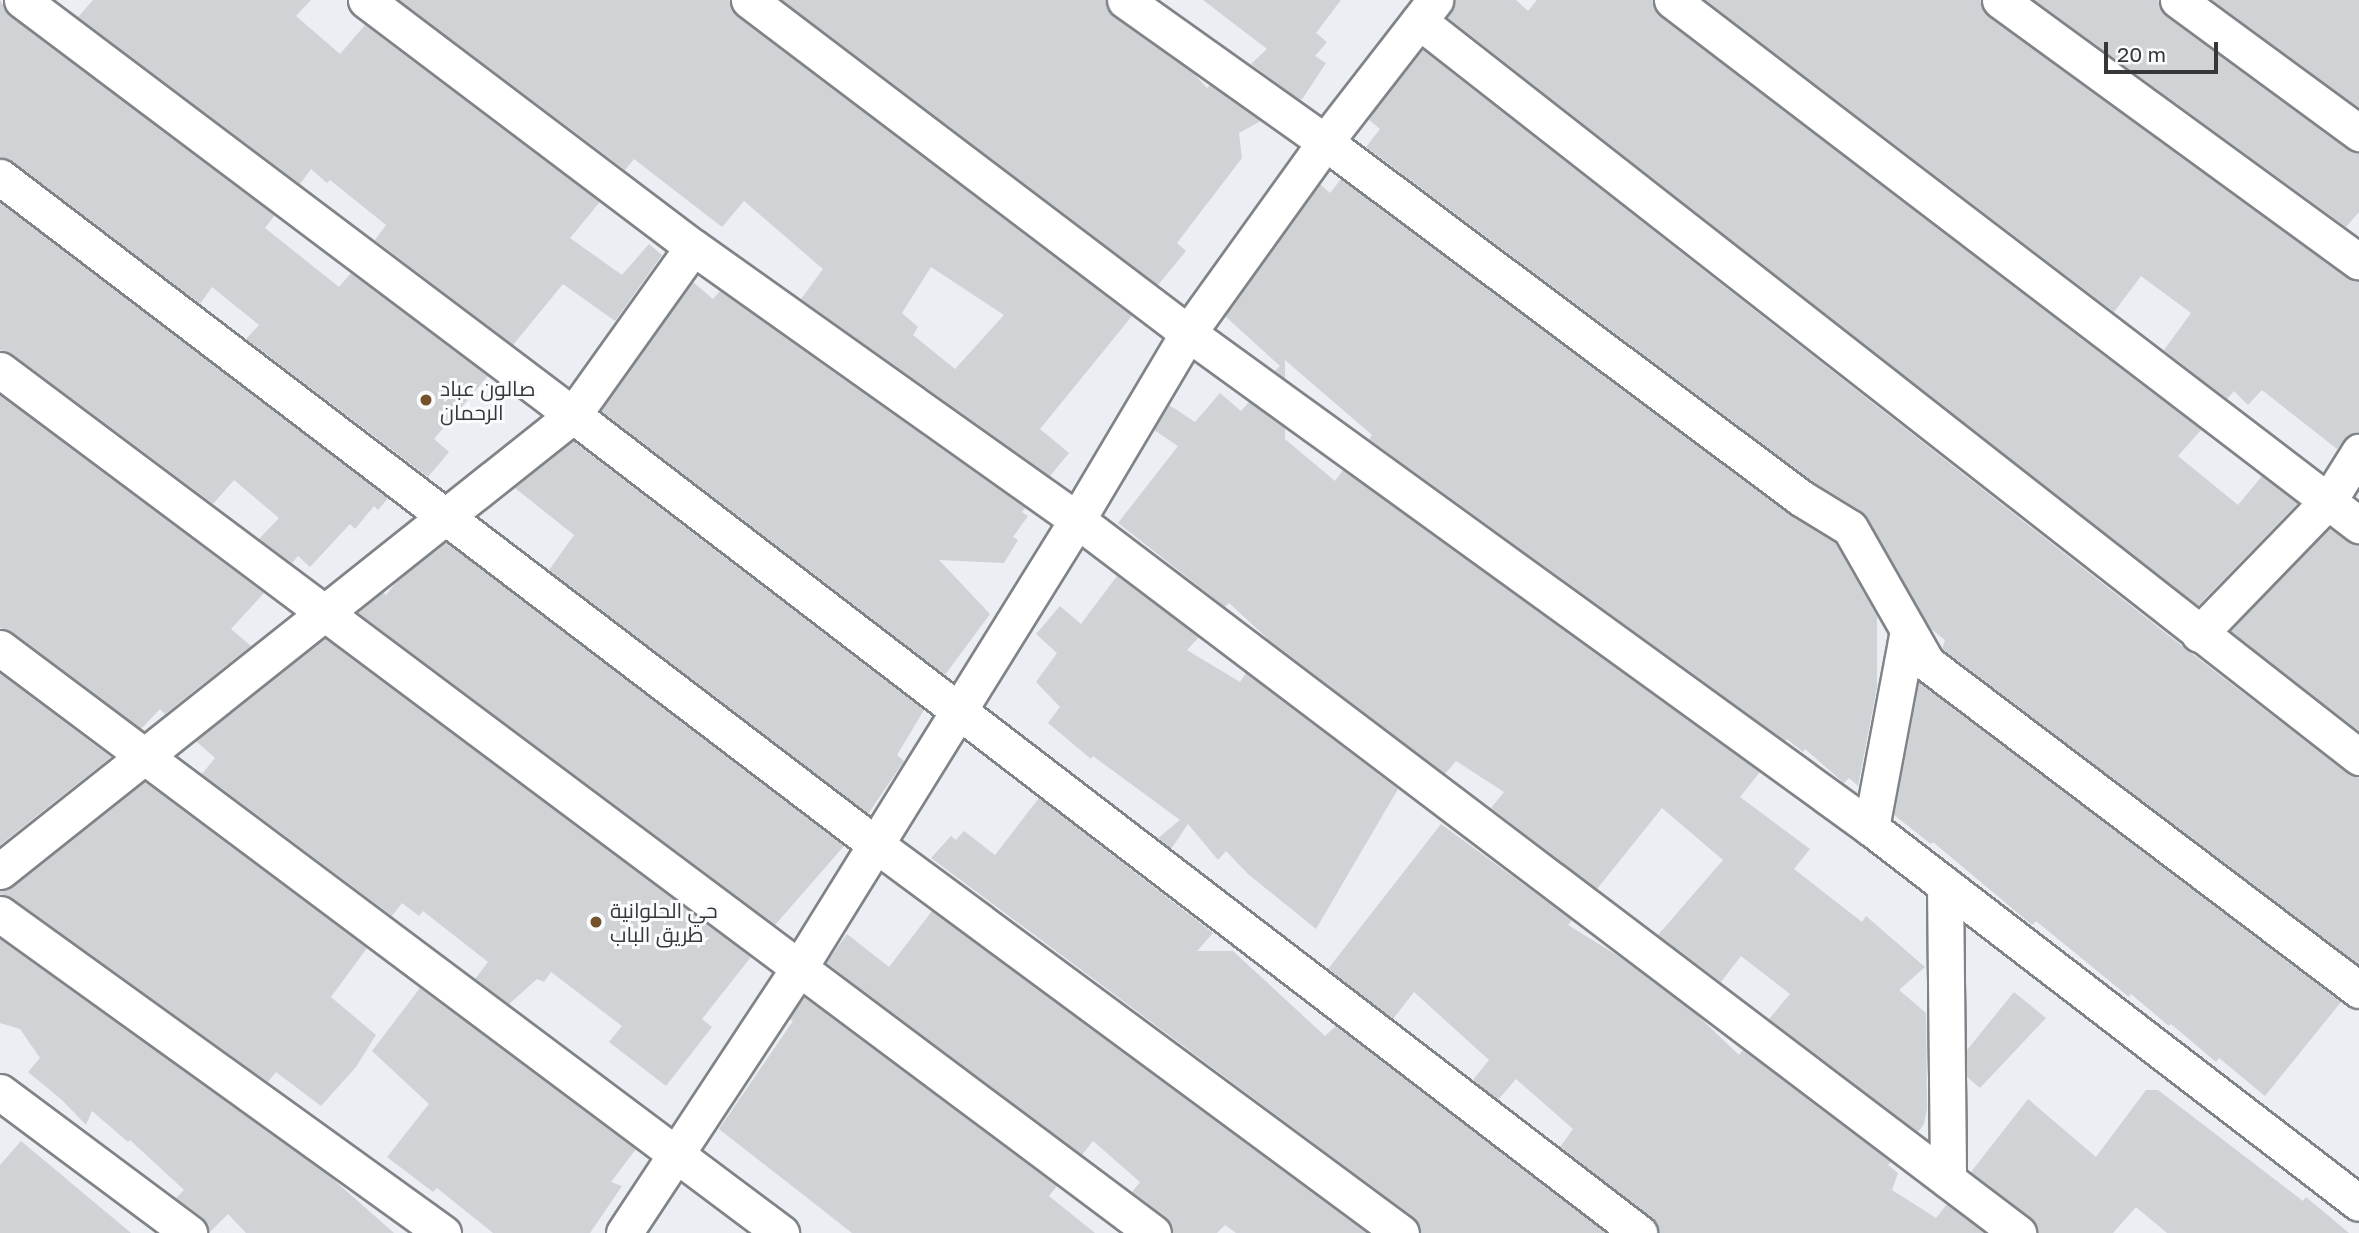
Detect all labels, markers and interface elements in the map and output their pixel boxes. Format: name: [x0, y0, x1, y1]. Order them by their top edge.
scale bar: [2107, 28, 2221, 72]
text: 20 m: [2117, 41, 2166, 67]
place label: صالون عباد الرحمان: [440, 375, 536, 425]
marker: صالون عباد الرحمان: [418, 392, 434, 408]
place label: حي الحلوانية طريق الباب: [610, 897, 718, 947]
marker: حي الحلوانية طريق الباب: [588, 914, 604, 930]

